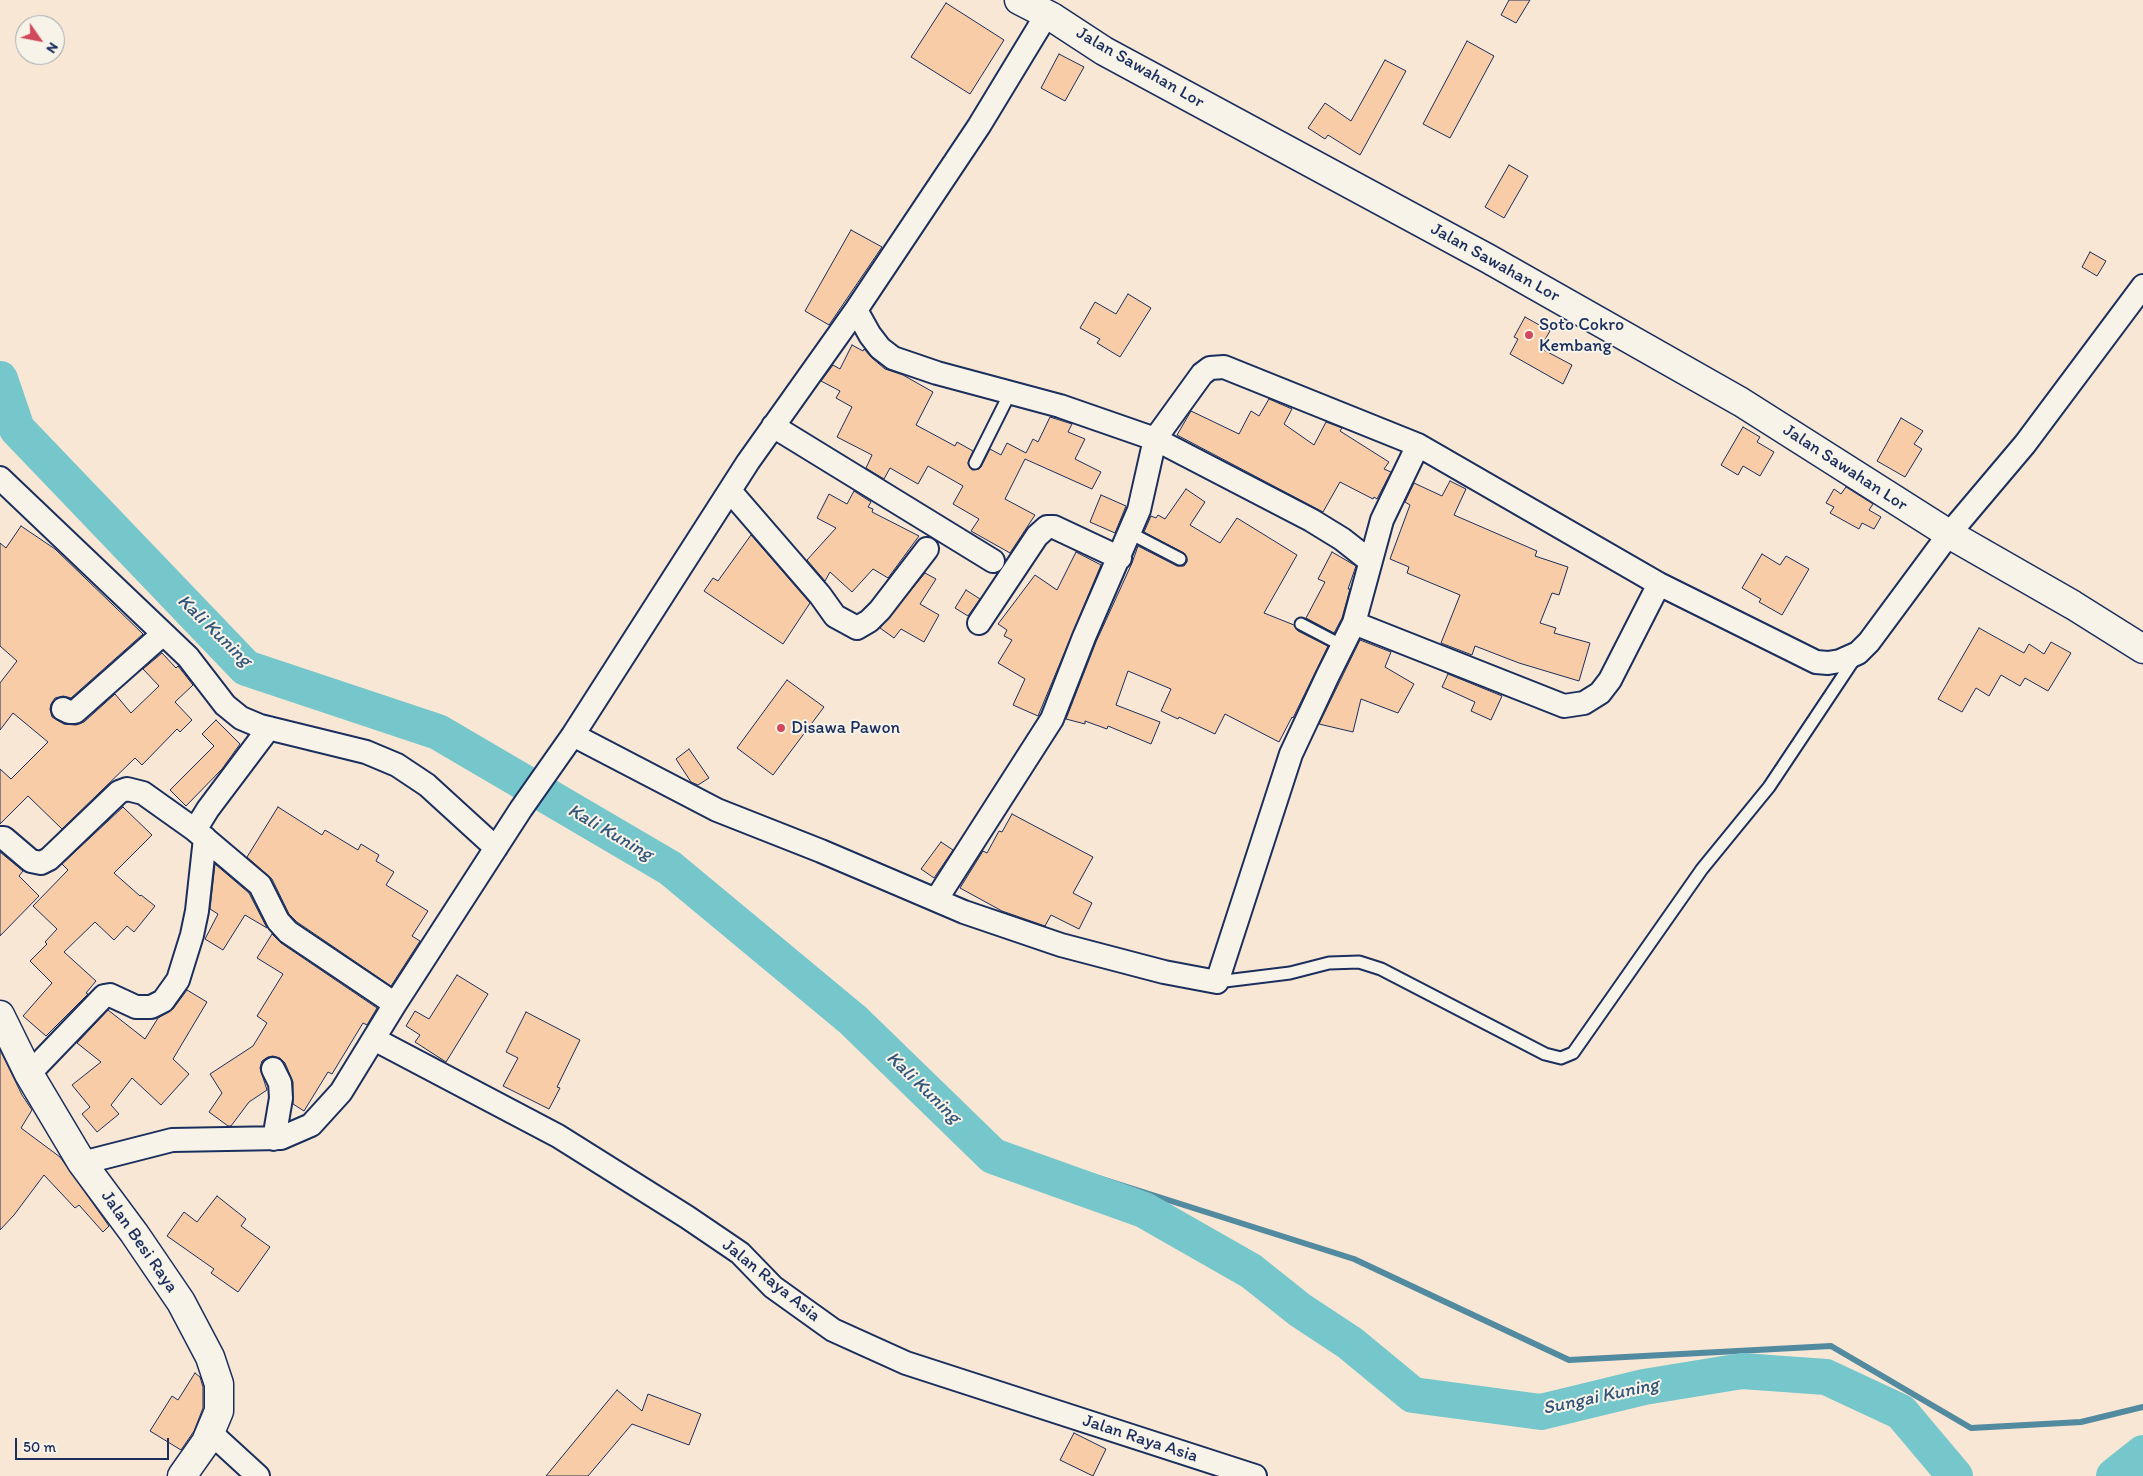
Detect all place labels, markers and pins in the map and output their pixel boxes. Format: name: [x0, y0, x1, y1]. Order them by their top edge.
place label: Soto Cokro Kembang: [1539, 314, 1624, 356]
marker: Soto Cokro Kembang: [1523, 329, 1535, 341]
place label: Disawa Pawon: [791, 717, 900, 739]
marker: Disawa Pawon: [775, 722, 787, 734]

